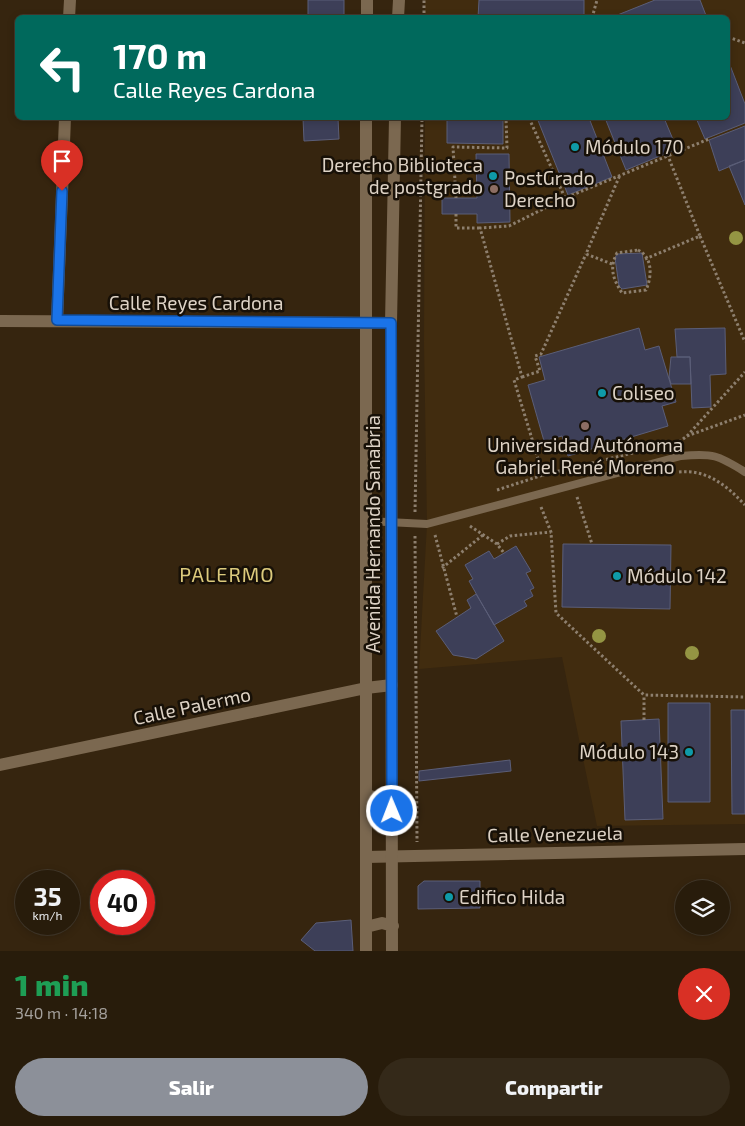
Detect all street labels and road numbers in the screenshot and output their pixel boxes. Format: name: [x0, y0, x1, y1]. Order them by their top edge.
street label: Calle Reyes Cardona: [109, 291, 283, 314]
street label: Avenida Hernando Sanabria: [361, 415, 384, 653]
street label: Calle Palermo: [131, 682, 253, 729]
street label: Calle Venezuela: [487, 821, 623, 846]

